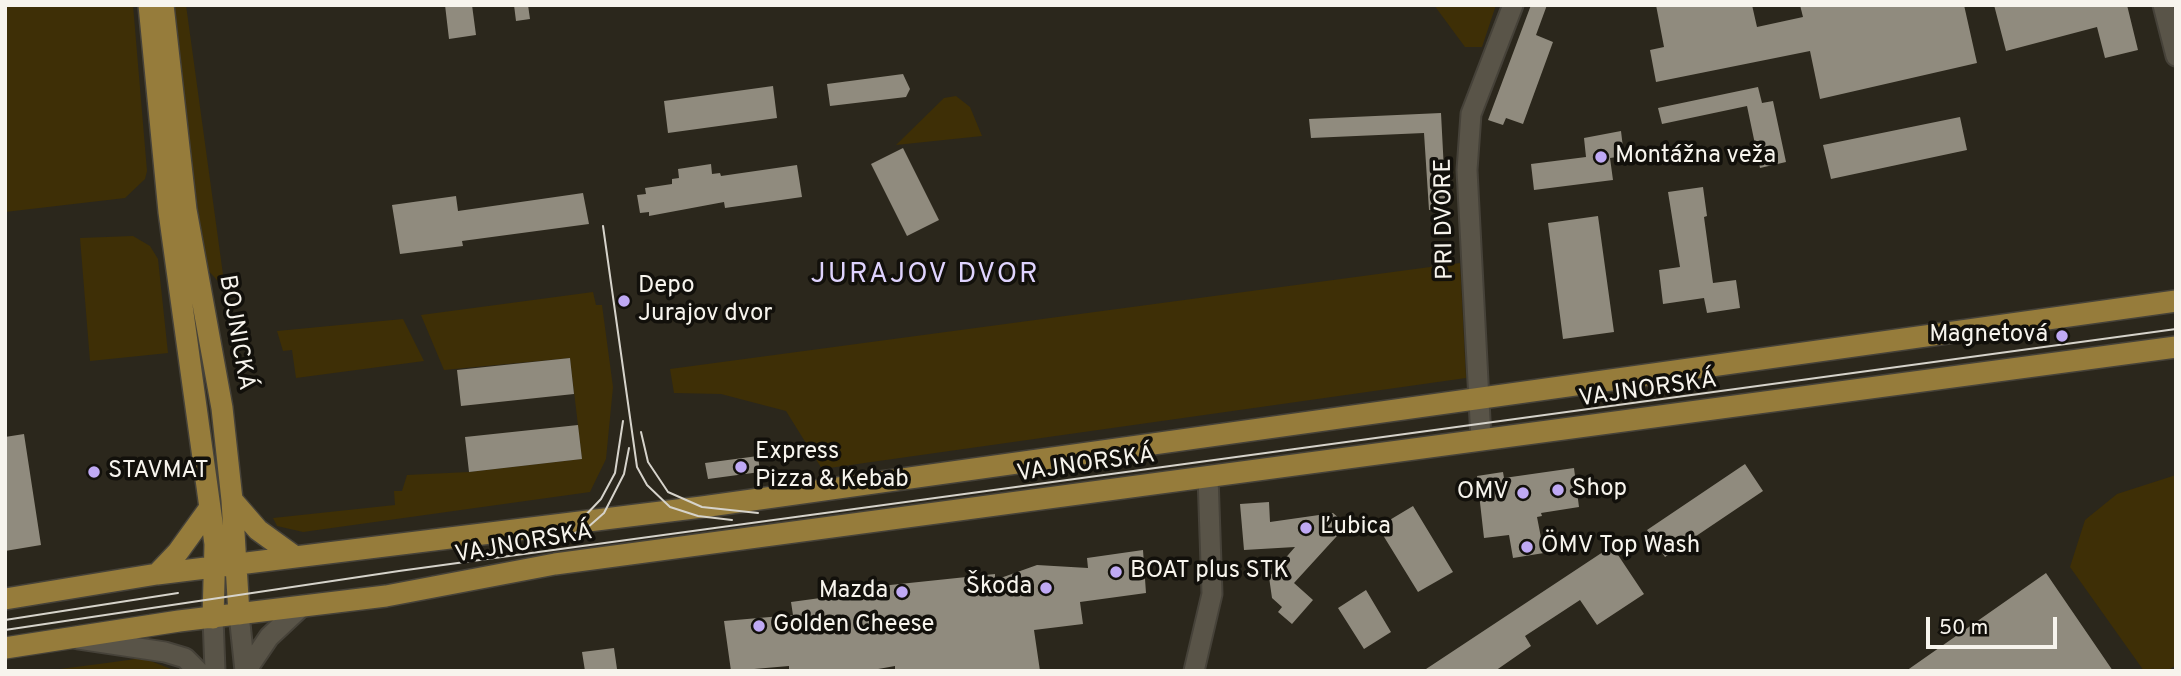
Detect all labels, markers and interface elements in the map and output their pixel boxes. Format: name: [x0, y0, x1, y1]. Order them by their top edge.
place label: Montážna veža: [1615, 143, 1776, 171]
marker: Montážna veža: [1593, 149, 1609, 165]
street label: PRI DVORE: [1431, 158, 1461, 280]
district label: JURAJOV DVOR: [812, 259, 1038, 293]
street label: BOJNICKÁ: [211, 273, 259, 393]
place label: Depo Jurajov dvor: [638, 273, 773, 329]
marker: Depo Jurajov dvor: [616, 293, 632, 309]
place label: Magnetová: [1929, 322, 2048, 350]
marker: Magnetová: [2054, 328, 2070, 344]
street label: VAJNORSKÁ: [1577, 367, 1719, 415]
place label: Express Pizza & Kebab: [755, 439, 909, 495]
street label: VAJNORSKÁ: [1015, 442, 1157, 490]
place label: STAVMAT: [108, 458, 209, 486]
marker: Express Pizza & Kebab: [733, 459, 749, 475]
marker: STAVMAT: [86, 464, 102, 480]
place label: Shop: [1572, 476, 1627, 504]
place label: OMV: [1457, 479, 1509, 507]
marker: Shop: [1550, 482, 1566, 498]
marker: OMV: [1515, 485, 1531, 501]
place label: Ľubica: [1320, 514, 1391, 542]
street label: VAJNORSKÁ: [453, 519, 595, 571]
marker: Ľubica: [1298, 520, 1314, 536]
place label: ÖMV Top Wash: [1541, 533, 1700, 561]
marker: ÖMV Top Wash: [1519, 539, 1535, 555]
place label: BOAT plus STK: [1130, 558, 1289, 586]
marker: BOAT plus STK: [1108, 564, 1124, 580]
place label: Škoda: [966, 574, 1032, 602]
place label: Mazda: [819, 578, 888, 606]
marker: Škoda: [1038, 580, 1054, 596]
marker: Mazda: [894, 584, 910, 600]
scale bar: [1929, 602, 2060, 646]
place label: Golden Cheese: [773, 612, 934, 640]
text: 50 m: [1939, 615, 1988, 642]
marker: Golden Cheese: [751, 618, 767, 634]

